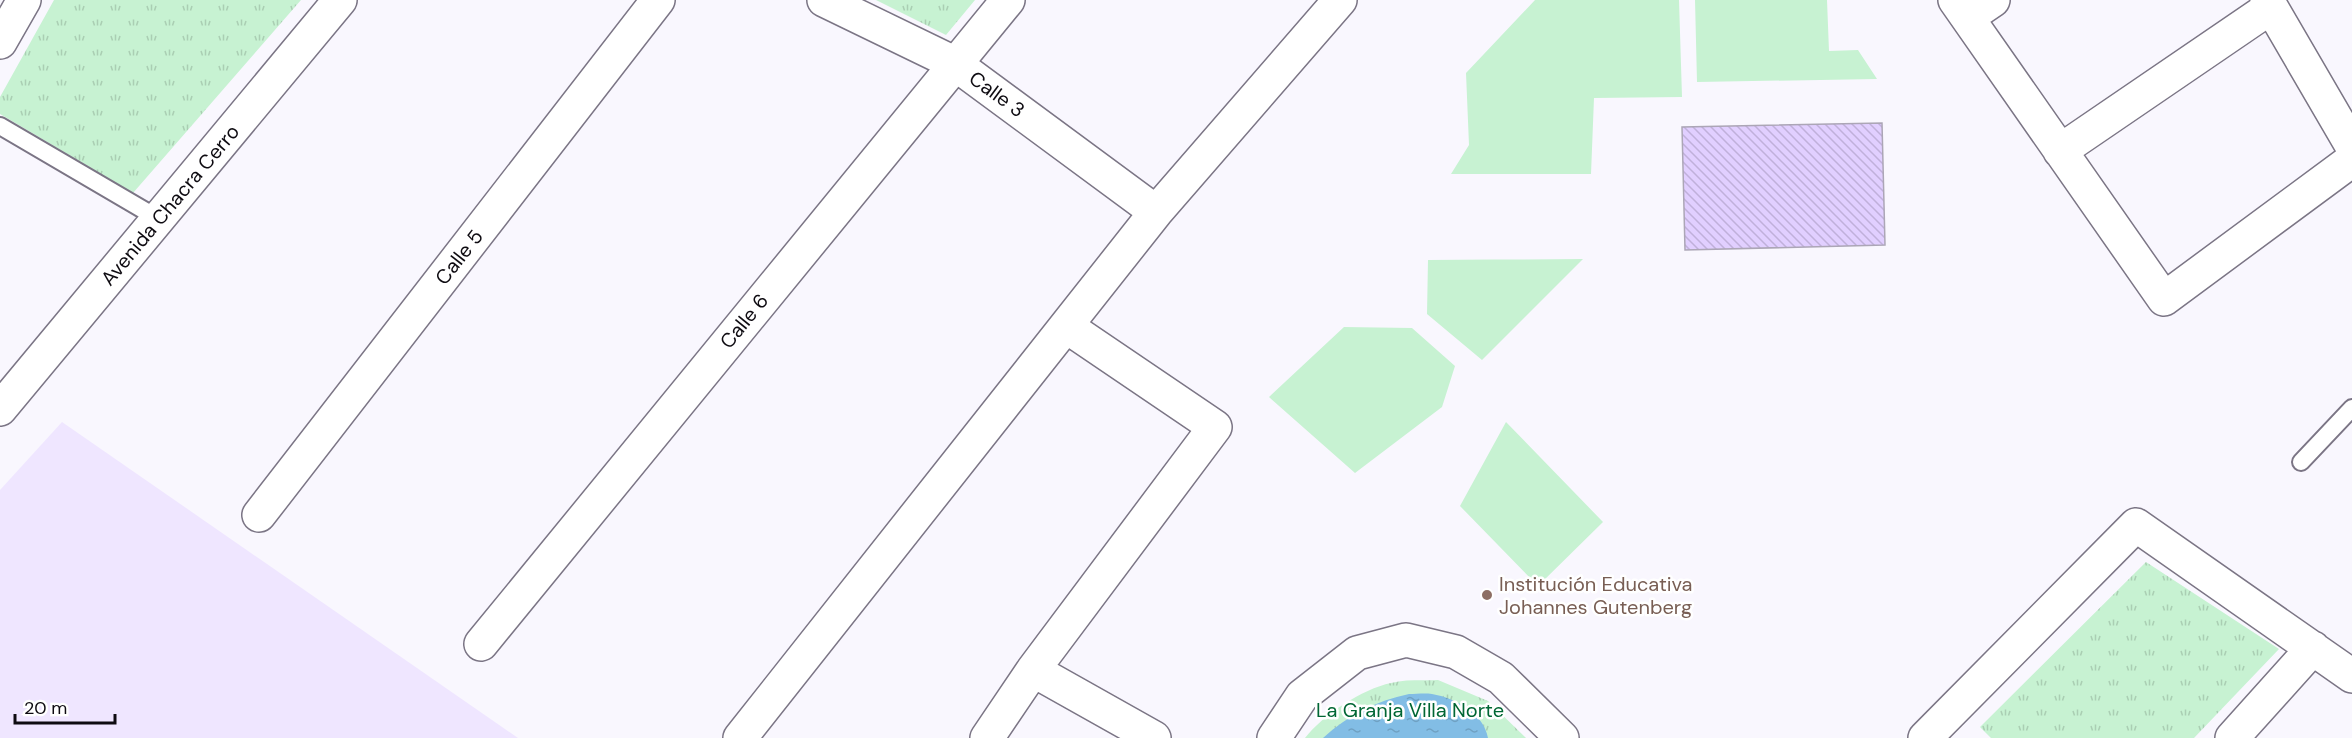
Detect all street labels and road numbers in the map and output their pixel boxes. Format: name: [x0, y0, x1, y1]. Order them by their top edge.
street label: Calle 3: [964, 65, 1030, 123]
street label: Avenida Chacra Cerro: [95, 119, 245, 291]
street label: Calle 5: [429, 224, 489, 290]
street label: Calle 6: [714, 288, 774, 354]

